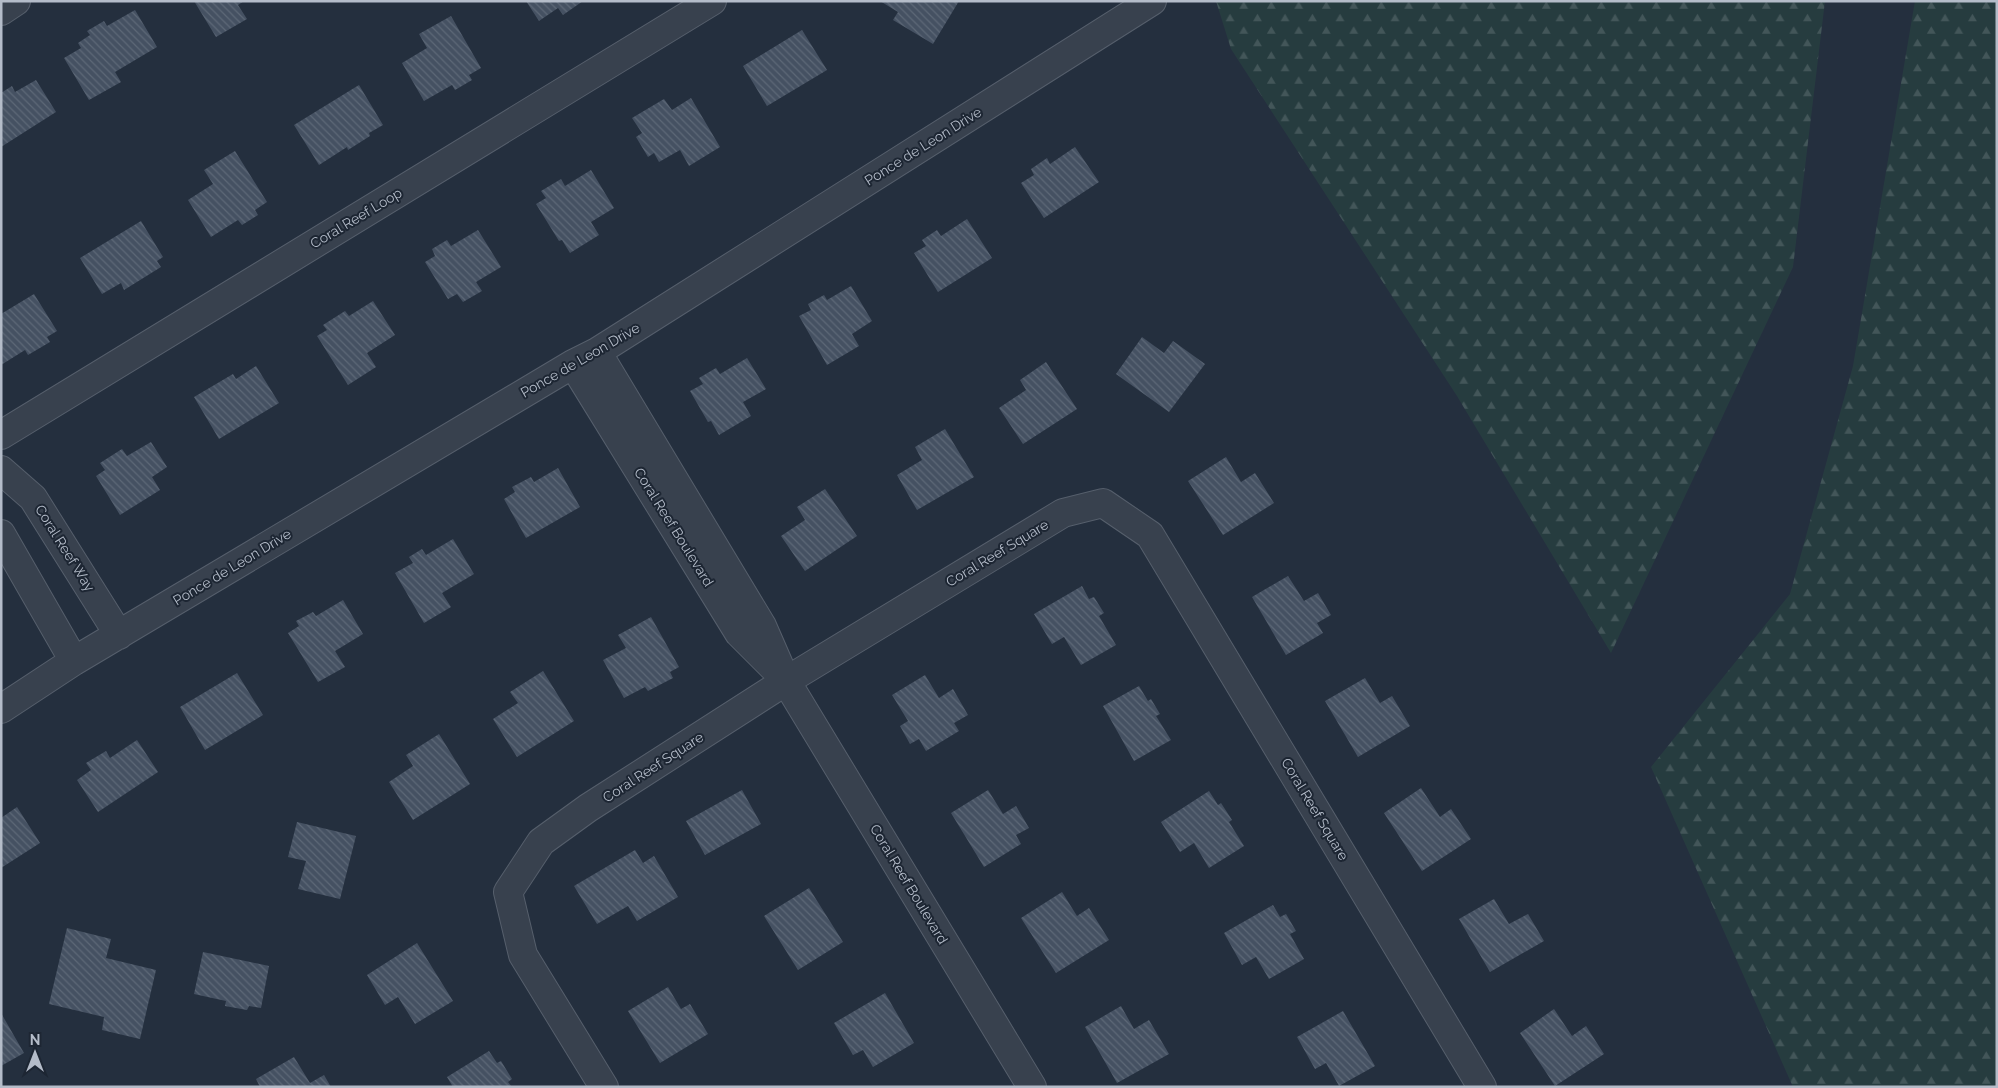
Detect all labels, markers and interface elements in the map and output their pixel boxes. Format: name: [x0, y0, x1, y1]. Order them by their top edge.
street label: Ponce de Leon Drive: [862, 104, 984, 188]
street label: Coral Reef Loop: [307, 184, 405, 252]
street label: Ponce de Leon Drive: [518, 319, 642, 401]
street label: Coral Reef Boulevard: [631, 465, 717, 589]
street label: Coral Reef Way: [32, 502, 98, 595]
street label: Coral Reef Square: [943, 516, 1051, 590]
street label: Ponce de Leon Drive: [170, 525, 294, 609]
street label: Coral Reef Square: [600, 729, 706, 805]
street label: Coral Reef Square: [1278, 755, 1352, 863]
street label: Coral Reef Boulevard: [867, 821, 951, 947]
north arrow: [10, 1028, 60, 1078]
text: N: [30, 1032, 40, 1048]

